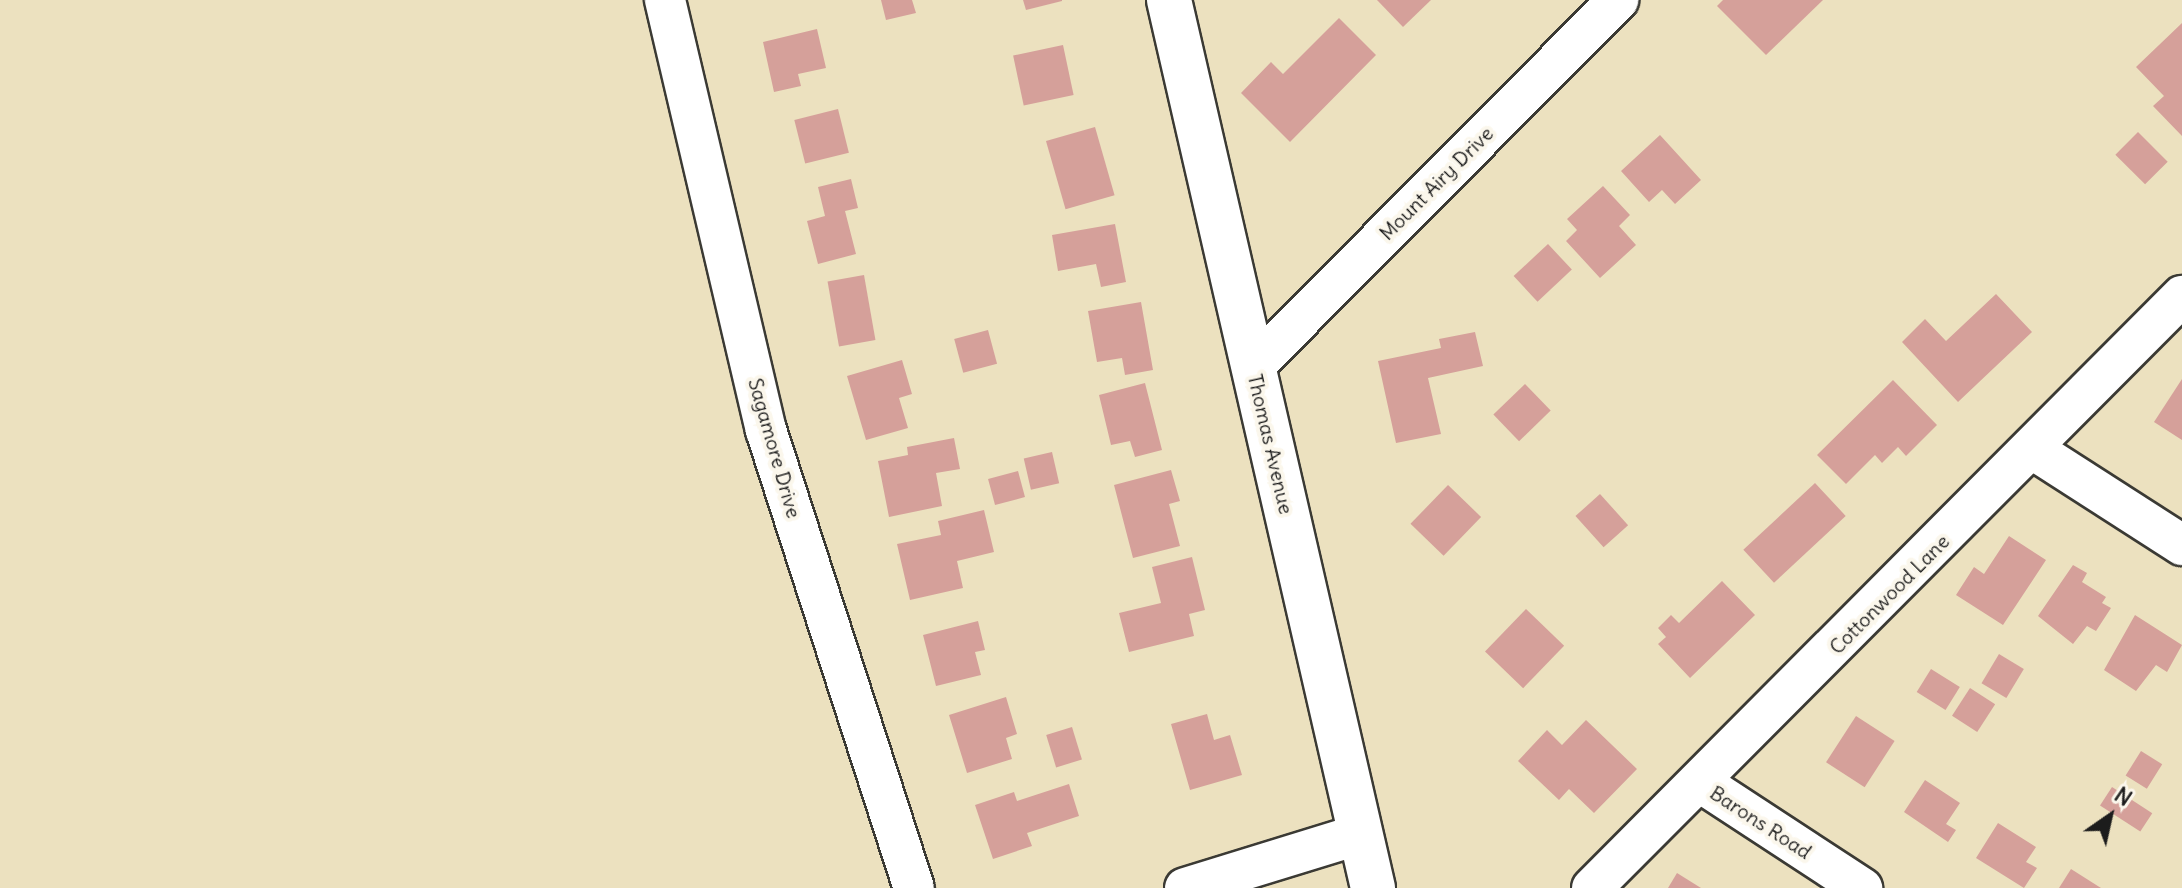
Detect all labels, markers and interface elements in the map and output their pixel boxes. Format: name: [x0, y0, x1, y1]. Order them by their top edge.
street label: Mount Airy Drive: [1374, 121, 1498, 245]
street label: Thomas Avenue: [1243, 372, 1299, 516]
street label: Sagamore Drive: [744, 375, 806, 521]
street label: Cottonwood Lane: [1824, 529, 1954, 659]
north arrow: [2070, 776, 2150, 856]
street label: Barons Road: [1706, 780, 1816, 864]
text: N: [2109, 780, 2138, 812]

